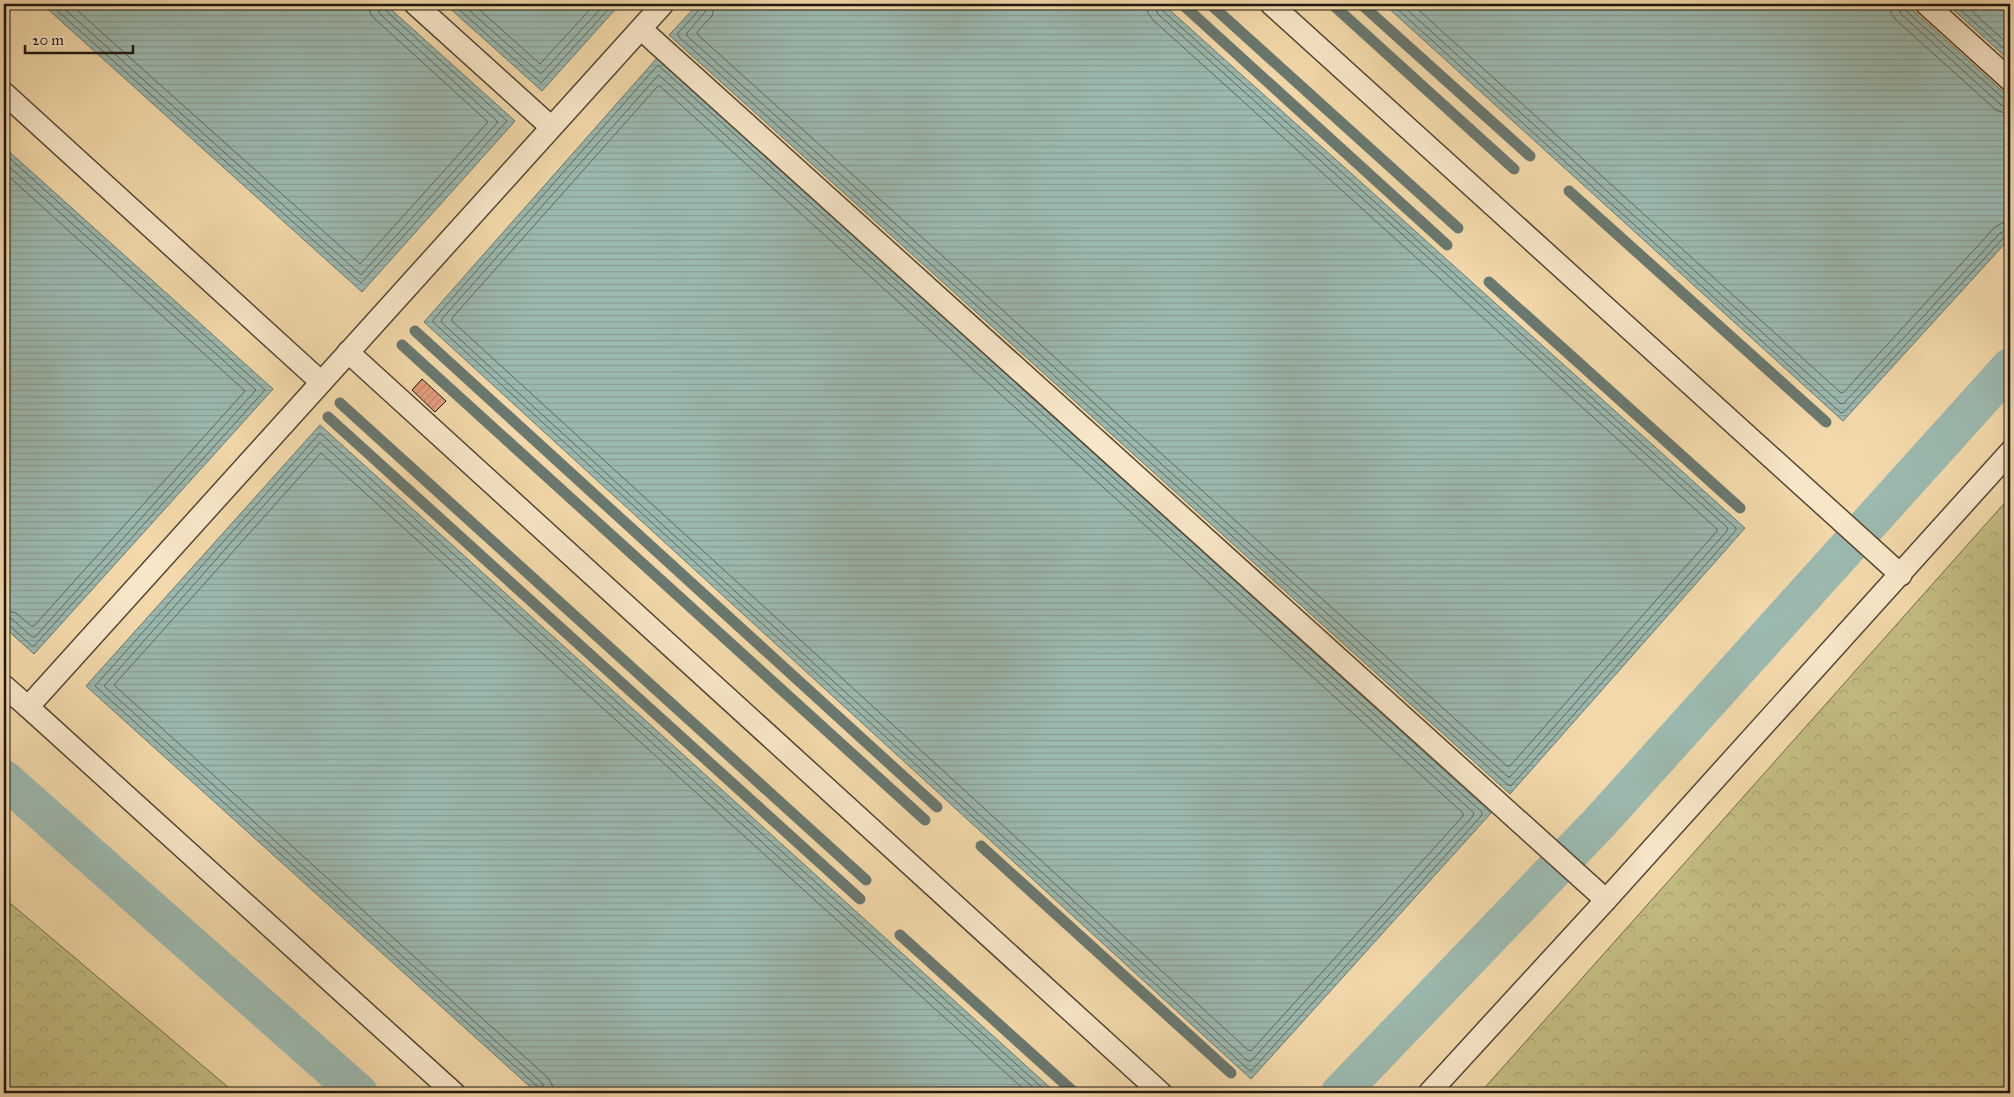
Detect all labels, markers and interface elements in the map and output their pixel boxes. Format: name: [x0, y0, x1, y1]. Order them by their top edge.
scale bar: [25, 22, 132, 54]
text: 20 m: [32, 31, 64, 49]

